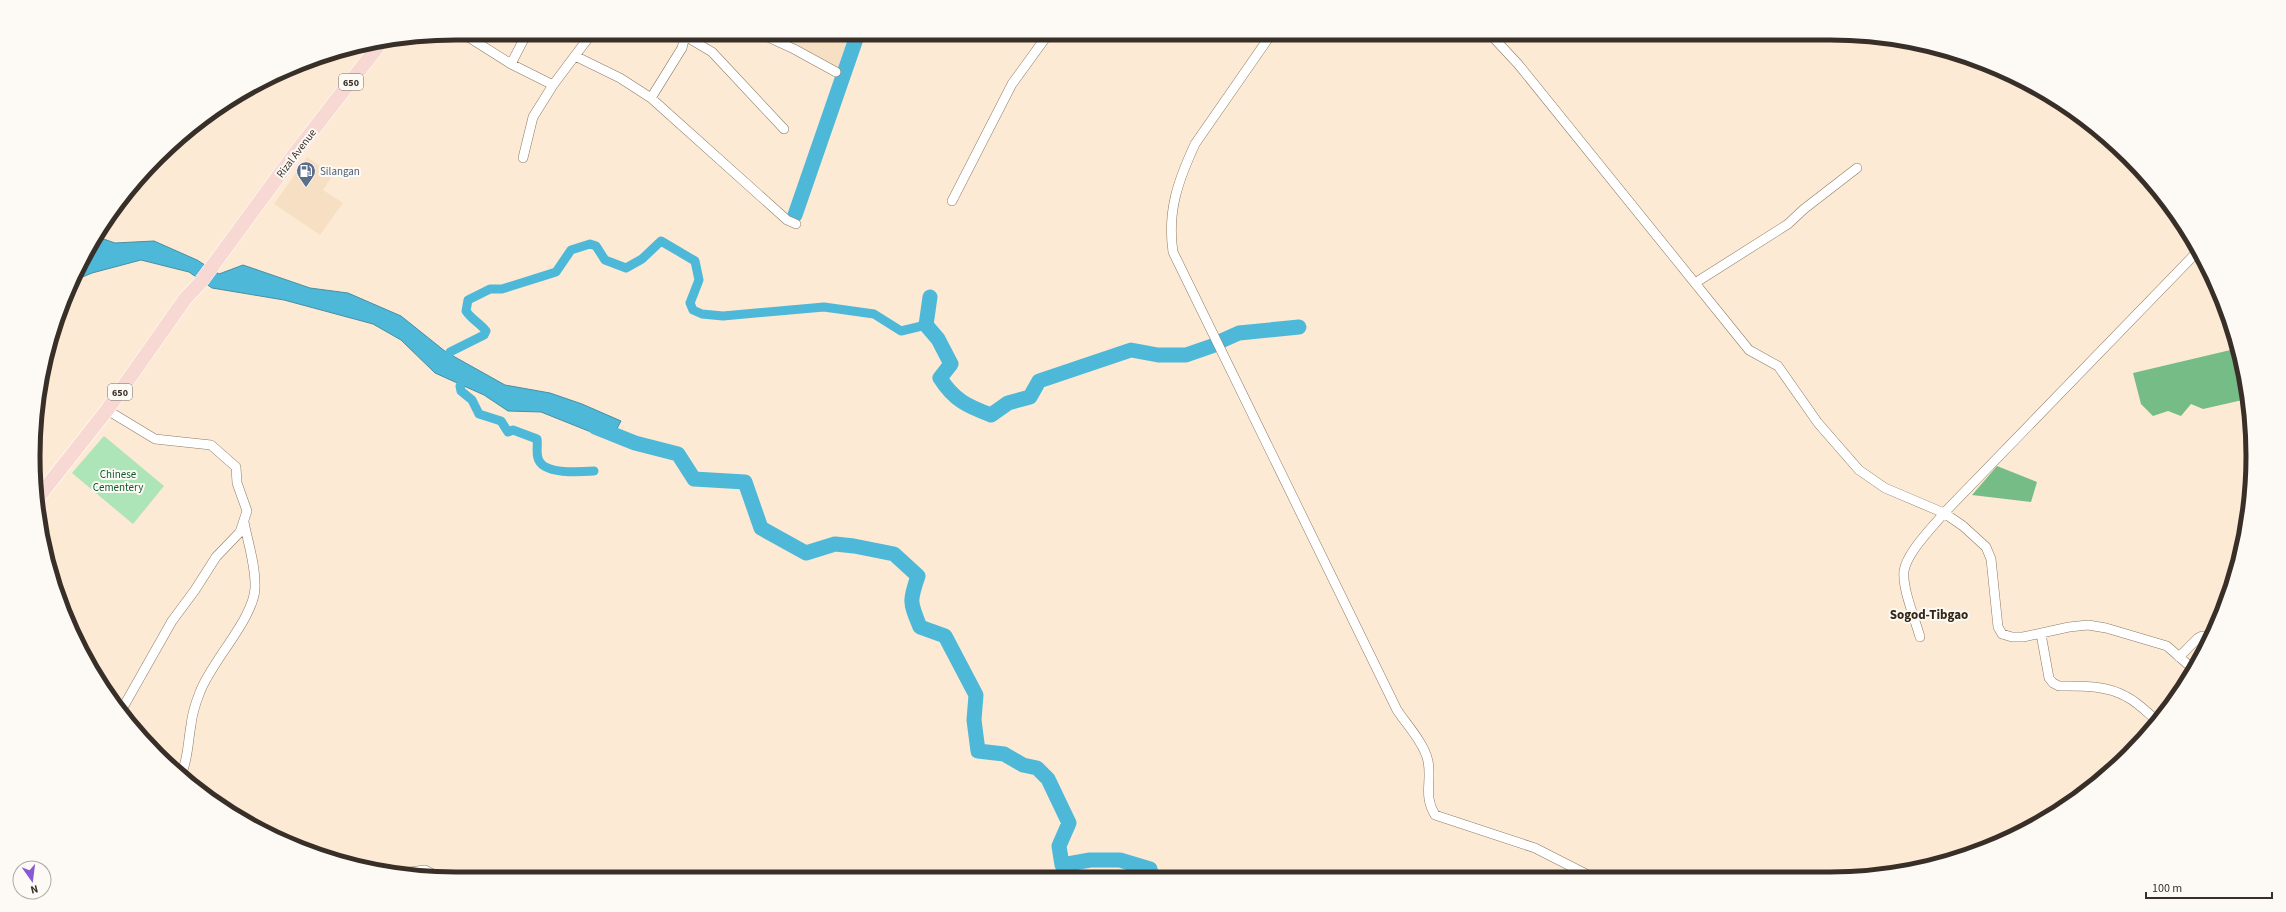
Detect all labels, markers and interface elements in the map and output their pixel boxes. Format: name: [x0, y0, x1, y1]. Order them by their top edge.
road number: 650: [339, 74, 363, 90]
street label: Rizal Avenue: [273, 125, 320, 181]
fuel station icon: Silangan: [295, 160, 317, 188]
place label: Silangan: [320, 164, 360, 179]
road number: 650: [108, 384, 132, 400]
park label: Chinese Cementery: [93, 467, 143, 495]
district label: Sogod-Tibgao: [1890, 606, 1968, 624]
north arrow: [12, 860, 52, 900]
scale bar: [2146, 874, 2272, 900]
text: 100 m: [2152, 880, 2182, 897]
text: N: [29, 881, 40, 897]

